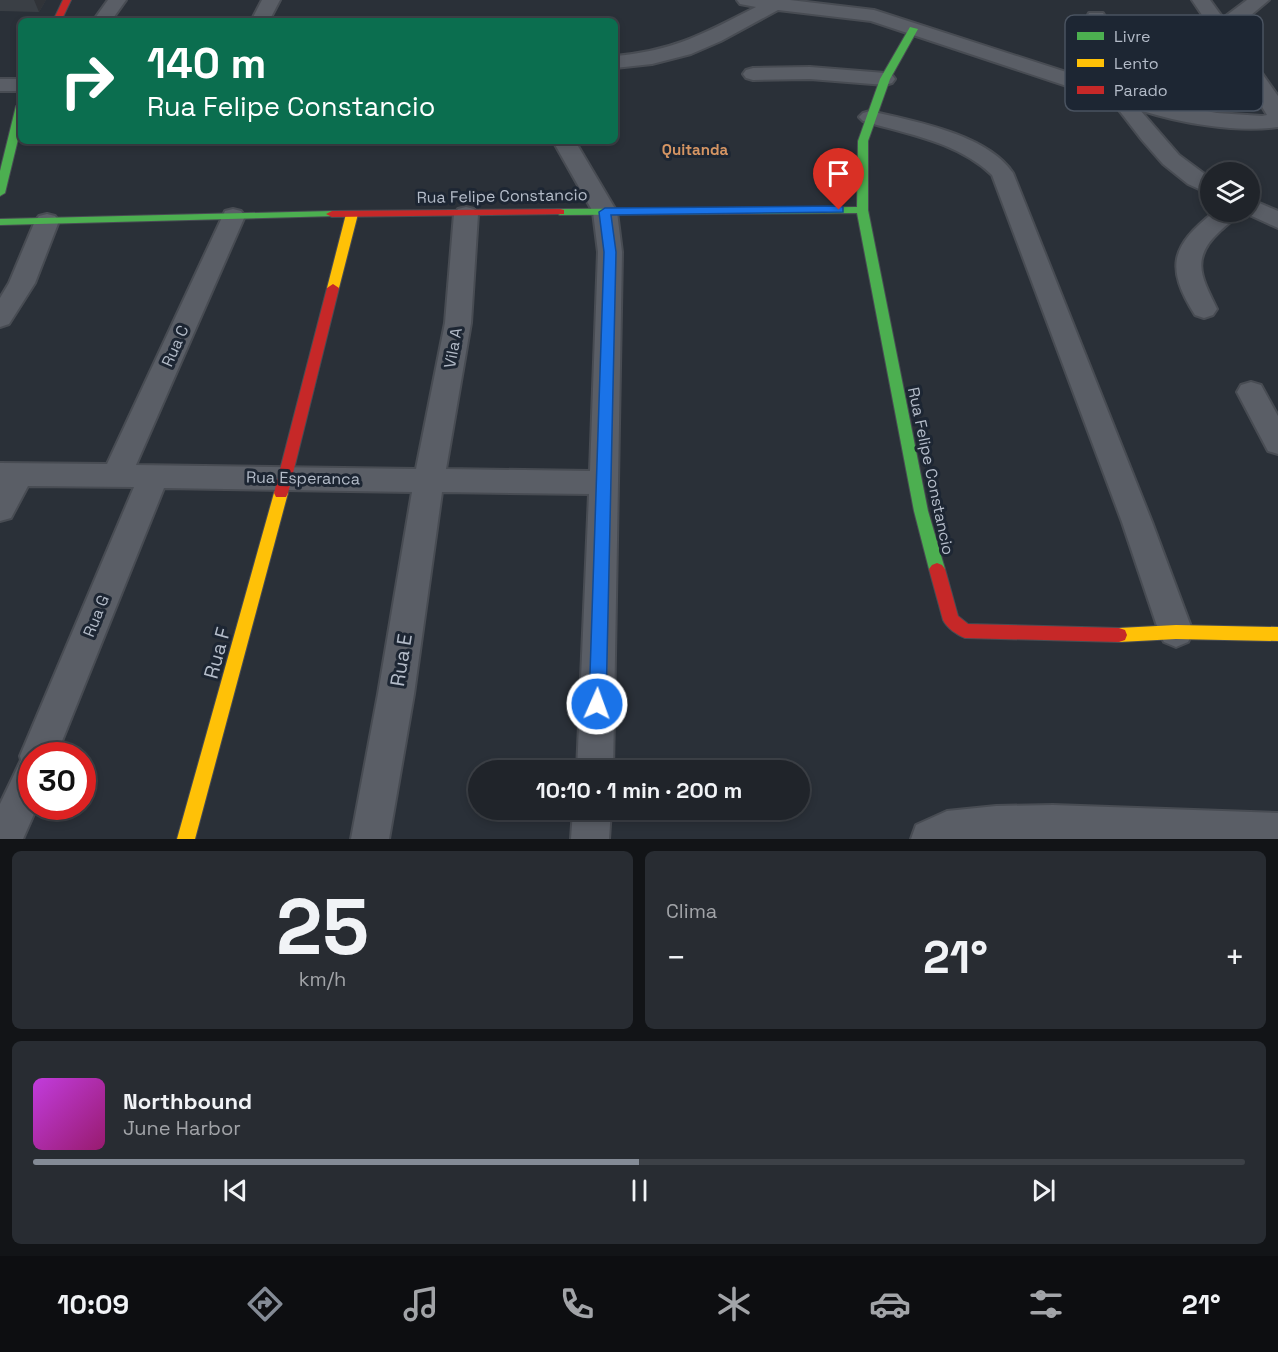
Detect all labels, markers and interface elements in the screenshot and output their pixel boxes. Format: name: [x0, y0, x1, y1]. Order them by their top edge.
legend: [1065, 15, 1263, 111]
text: Livre: [1114, 26, 1151, 47]
text: 140 m: [147, 37, 266, 90]
icon: right: [48, 42, 126, 120]
text: Lento: [1114, 53, 1159, 74]
text: Parado: [1114, 80, 1168, 101]
text: Rua Felipe Constancio: [147, 89, 435, 124]
district label: Quitanda: [662, 140, 729, 159]
pin: [813, 148, 864, 210]
icon: arrive: [822, 157, 855, 190]
map controls: [1200, 162, 1260, 222]
button: layers: [1200, 162, 1260, 222]
street label: Rua Felipe Constancio: [416, 184, 588, 208]
street label: Rua C: [157, 322, 193, 370]
street label: Vila A: [439, 326, 467, 370]
street label: Rua Felipe Constancio: [903, 385, 959, 557]
street label: Rua Esperanca: [246, 467, 360, 489]
street label: Rua G: [78, 592, 114, 640]
street label: Rua F: [198, 624, 236, 682]
street label: Rua E: [384, 632, 418, 688]
position arrow: [565, 672, 629, 736]
speed limit sign: 30: [18, 742, 96, 820]
text: 10:10 · 1 min · 200 m: [536, 776, 742, 804]
text: 25: [276, 877, 369, 977]
text: Clima: [666, 898, 717, 924]
text: 21°: [923, 929, 988, 986]
text: −: [666, 937, 686, 979]
text: +: [1225, 937, 1245, 979]
text: km/h: [299, 966, 346, 992]
text: Northbound: [123, 1087, 252, 1115]
text: June Harbor: [123, 1115, 241, 1141]
icon: previous: [219, 1174, 252, 1207]
icon: pause: [623, 1174, 656, 1207]
icon: next: [1027, 1174, 1060, 1207]
icon: directions: [244, 1283, 286, 1325]
icon: music: [400, 1283, 442, 1325]
icon: phone: [556, 1283, 598, 1325]
icon: climate: [713, 1283, 755, 1325]
icon: car: [869, 1283, 911, 1325]
icon: filters: [1025, 1283, 1067, 1325]
text: 10:09: [57, 1287, 129, 1322]
text: 21°: [1182, 1287, 1221, 1322]

